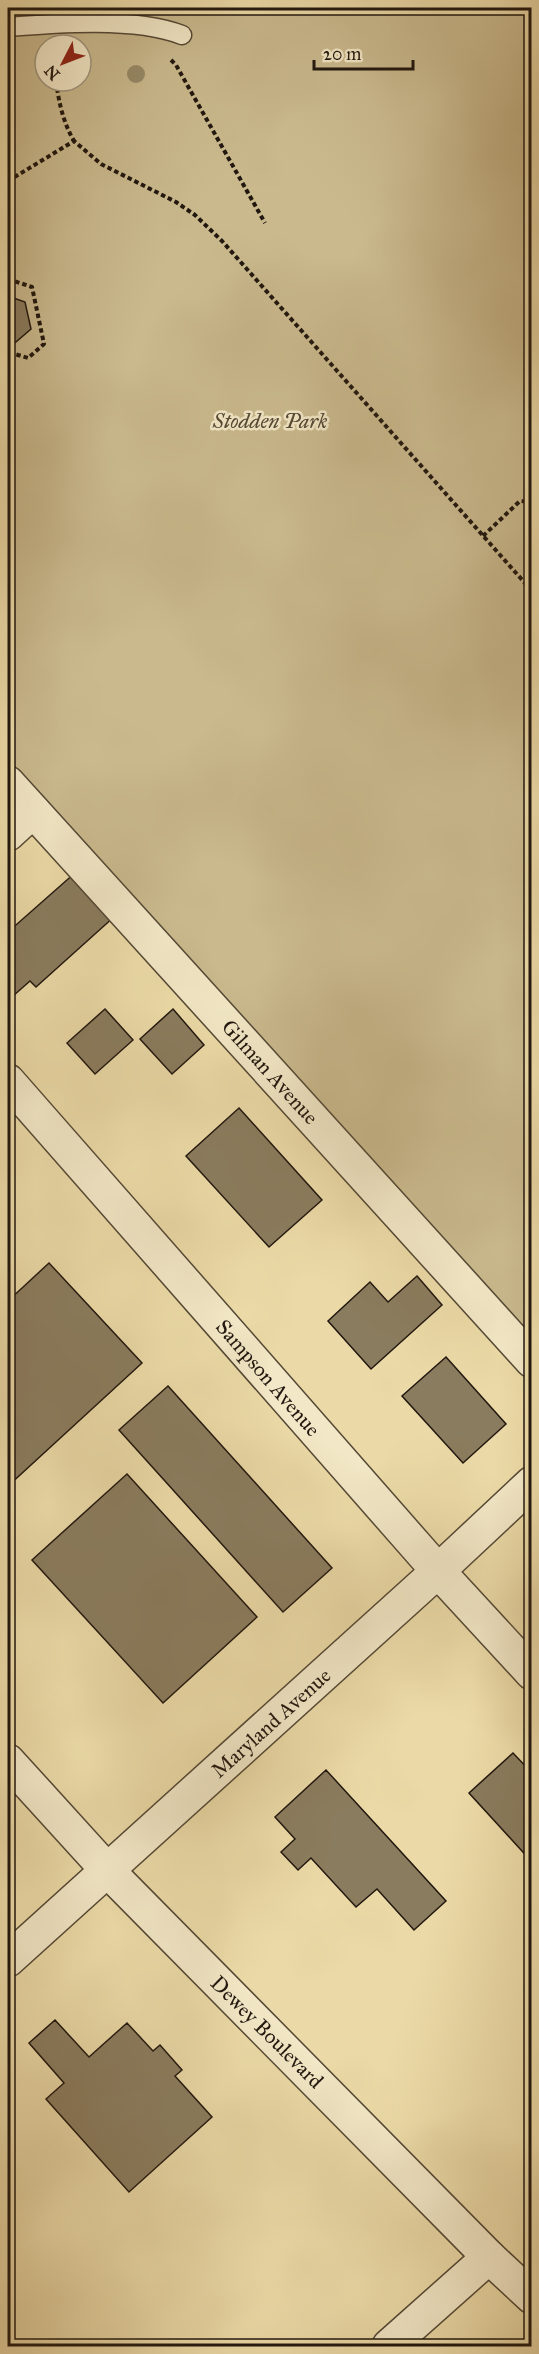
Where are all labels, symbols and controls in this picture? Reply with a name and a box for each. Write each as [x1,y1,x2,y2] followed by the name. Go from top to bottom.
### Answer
[33,33,93,93] north arrow
[314,33,413,71] scale bar
[323,43,361,65] text: 20 m
[40,61,64,84] text: N
[212,408,328,434] park label: Stodden Park
[216,1014,324,1130] street label: Gilman Avenue
[210,1314,326,1442] street label: Sampson Avenue
[206,1662,336,1784] street label: Maryland Avenue
[205,1970,329,2094] street label: Dewey Boulevard

